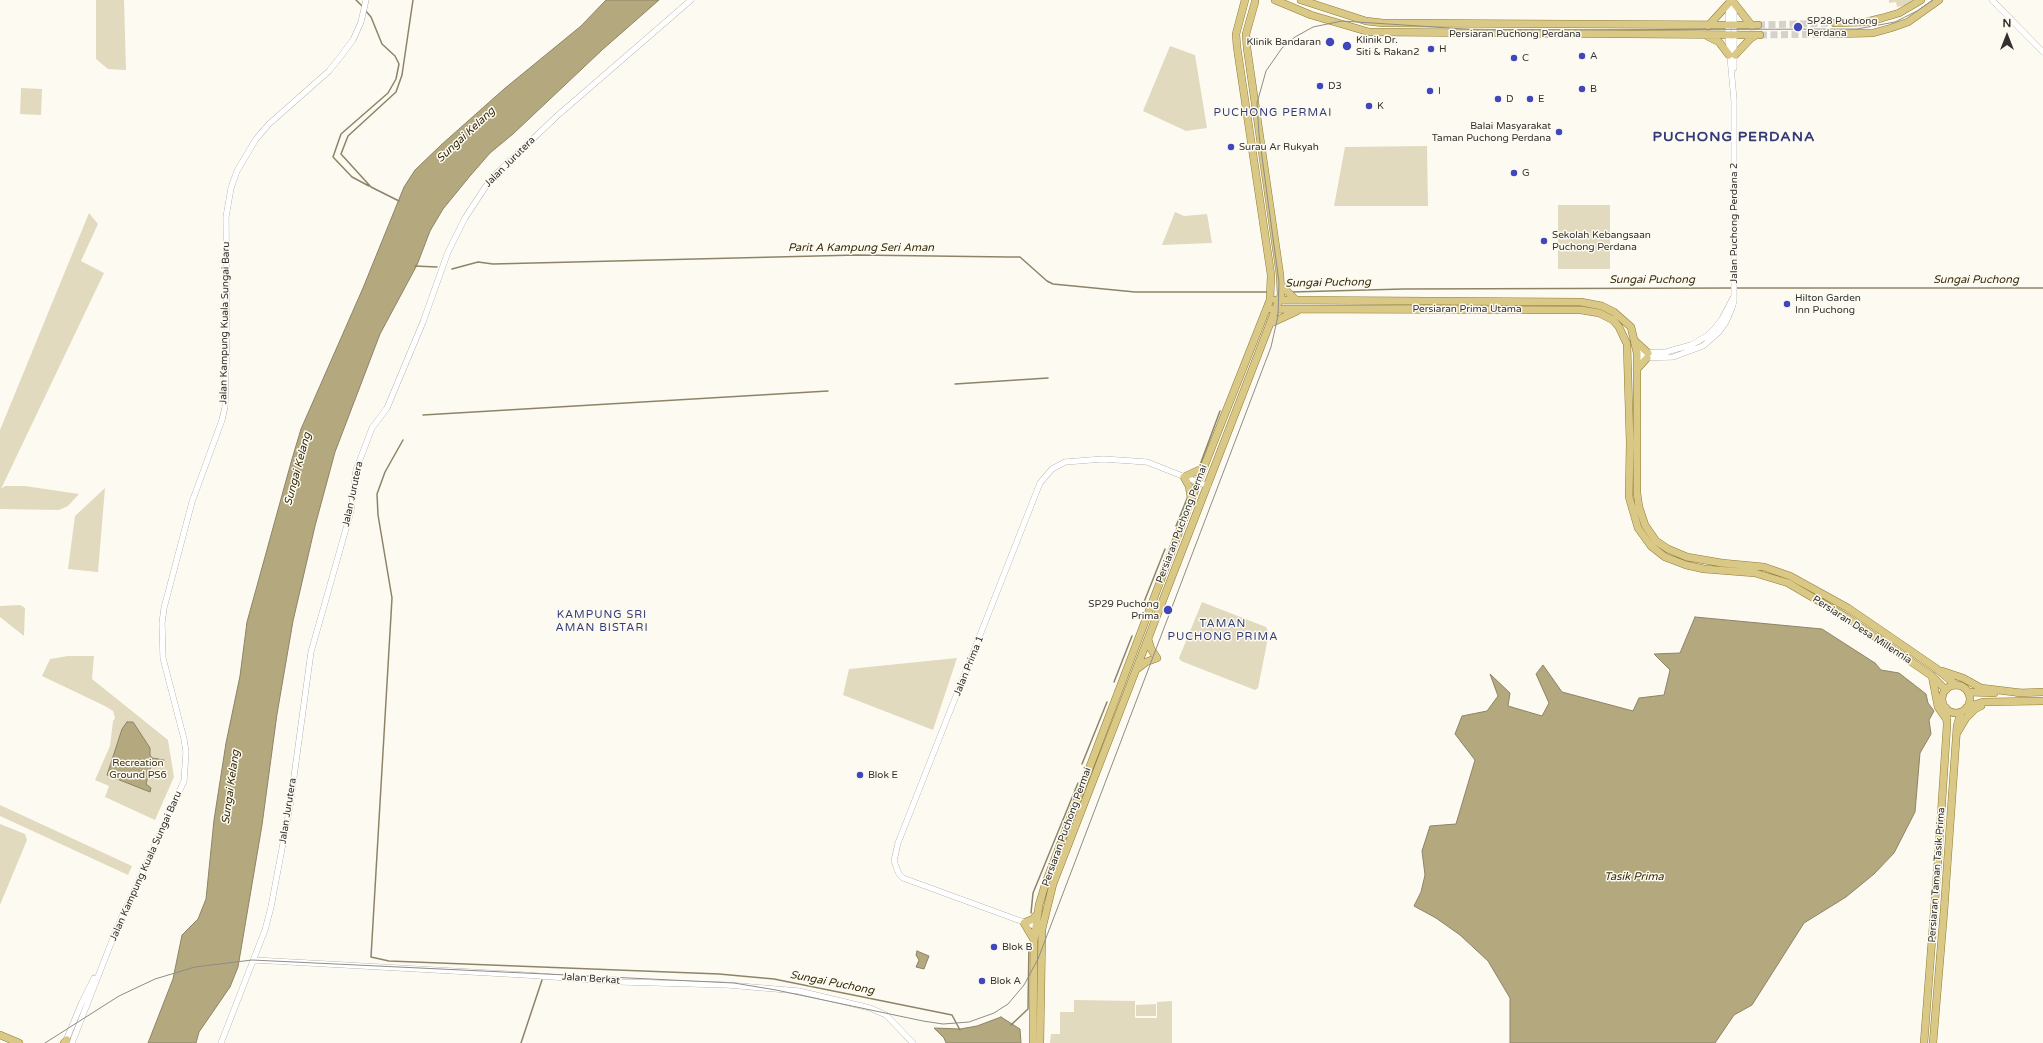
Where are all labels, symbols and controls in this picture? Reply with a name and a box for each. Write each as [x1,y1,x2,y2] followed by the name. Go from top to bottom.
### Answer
[1807,15,1878,38] place label: SP28 Puchong Perdana
[1987,16,2027,56] north arrow
[2003,17,2011,30] text: N
[1792,21,1804,33] marker: SP28 Puchong Perdana
[1449,28,1581,40] street label: Persiaran Puchong Perdana
[1356,34,1419,58] place label: Klinik Dr. Siti & Rakan2
[1247,36,1321,48] place label: Klinik Bandaran
[1324,36,1336,48] marker: Klinik Bandaran
[1341,40,1353,52] marker: Klinik Dr. Siti & Rakan2
[1439,43,1447,55] place label: H
[1426,44,1436,54] marker: H
[1590,50,1597,62] place label: A
[1577,51,1587,61] marker: A
[1522,52,1529,64] place label: C
[1509,53,1519,63] marker: C
[1328,80,1342,92] place label: D3
[1315,81,1325,91] marker: D3
[1590,83,1597,95] place label: B
[1577,84,1587,94] marker: B
[1438,85,1441,97] place label: I
[1425,86,1435,96] marker: I
[1506,93,1514,105] place label: D
[1538,93,1544,105] place label: E
[1493,94,1503,104] marker: D
[1525,94,1535,104] marker: E
[1377,100,1384,112] place label: K
[1364,101,1374,111] marker: K
[434,105,498,165] water label: Sungai Kelang
[1214,106,1332,120] district label: PUCHONG PERMAI
[1432,120,1551,144] place label: Balai Masyarakat Taman Puchong Perdana
[1554,127,1564,137] marker: Balai Masyarakat Taman Puchong Perdana
[1653,129,1815,145] district label: PUCHONG PERDANA
[482,134,538,190] street label: Jalan Jurutera
[1239,141,1319,153] place label: Surau Ar Rukyah
[1226,142,1236,152] marker: Surau Ar Rukyah
[1728,163,1740,283] street label: Jalan Puchong Perdana 2
[1522,167,1530,179] place label: G
[1509,168,1519,178] marker: G
[1552,229,1651,252] place label: Sekolah Kebangsaan Puchong Perdana
[1539,236,1549,246] marker: Sekolah Kebangsaan Puchong Perdana
[218,241,232,405] street label: Jalan Kampung Kuala Sungai Baru
[788,241,934,255] water label: Parit A Kampung Seri Aman
[1609,273,1695,287] water label: Sungai Puchong
[1933,273,2019,287] water label: Sungai Puchong
[1285,276,1371,290] water label: Sungai Puchong
[1795,292,1861,316] place label: Hilton Garden Inn Puchong
[1782,299,1792,309] marker: Hilton Garden Inn Puchong
[1412,303,1522,315] street label: Persiaran Prima Utama
[282,431,314,507] water label: Sungai Kelang
[340,460,366,528] street label: Jalan Jurutera
[1154,463,1210,585] street label: Persiaran Puchong Permai
[1810,593,1914,667] street label: Persiaran Desa Millennia
[1088,598,1159,622] place label: SP29 Puchong Prima
[1162,604,1174,616] marker: SP29 Puchong Prima
[555,608,649,634] district label: KAMPUNG SRI AMAN BISTARI
[1168,617,1278,643] district label: TAMAN PUCHONG PRIMA
[952,634,986,698] street label: Jalan Prima 1
[219,749,243,825] water label: Sungai Kelang
[109,757,167,780] park label: Recreation Ground PS6
[1040,766,1094,888] street label: Persiaran Puchong Permai
[868,769,898,781] place label: Blok E
[855,770,865,780] marker: Blok E
[277,777,299,845] street label: Jalan Jurutera
[107,789,185,943] street label: Jalan Kampung Kuala Sungai Baru
[1926,807,1948,943] street label: Persiaran Taman Tasik Prima
[1604,870,1664,884] water label: Tasik Prima
[1002,941,1032,953] place label: Blok B
[989,942,999,952] marker: Blok B
[789,968,875,998] water label: Sungai Puchong
[562,971,620,987] street label: Jalan Berkat
[990,975,1021,987] place label: Blok A
[977,976,987,986] marker: Blok A

